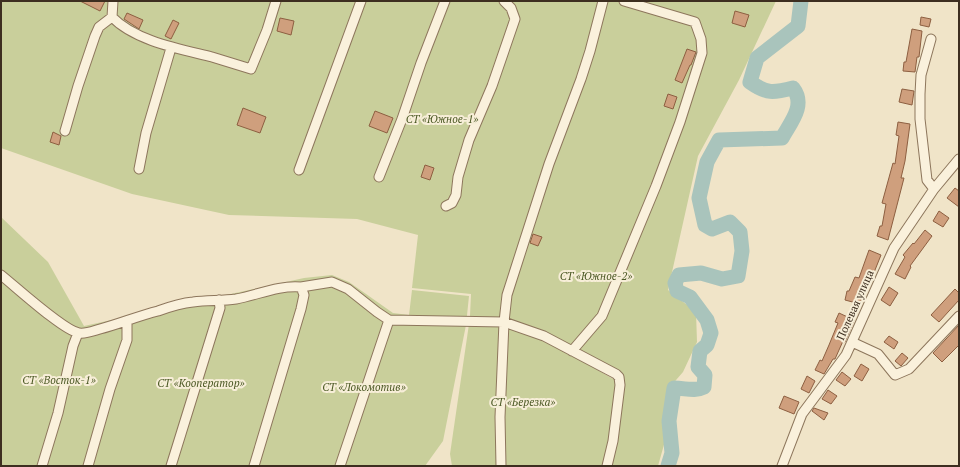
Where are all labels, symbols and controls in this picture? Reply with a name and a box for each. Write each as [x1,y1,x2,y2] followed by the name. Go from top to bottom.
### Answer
[406,112,478,126] park label: СТ «Южное-1»
[833,267,877,342] street label: Полевая улица
[560,269,632,283] park label: СТ «Южное-2»
[22,373,96,387] park label: СТ «Восток-1»
[157,376,245,390] park label: СТ «Кооператор»
[322,380,406,394] park label: СТ «Локомотив»
[491,395,555,409] park label: СТ «Березка»

